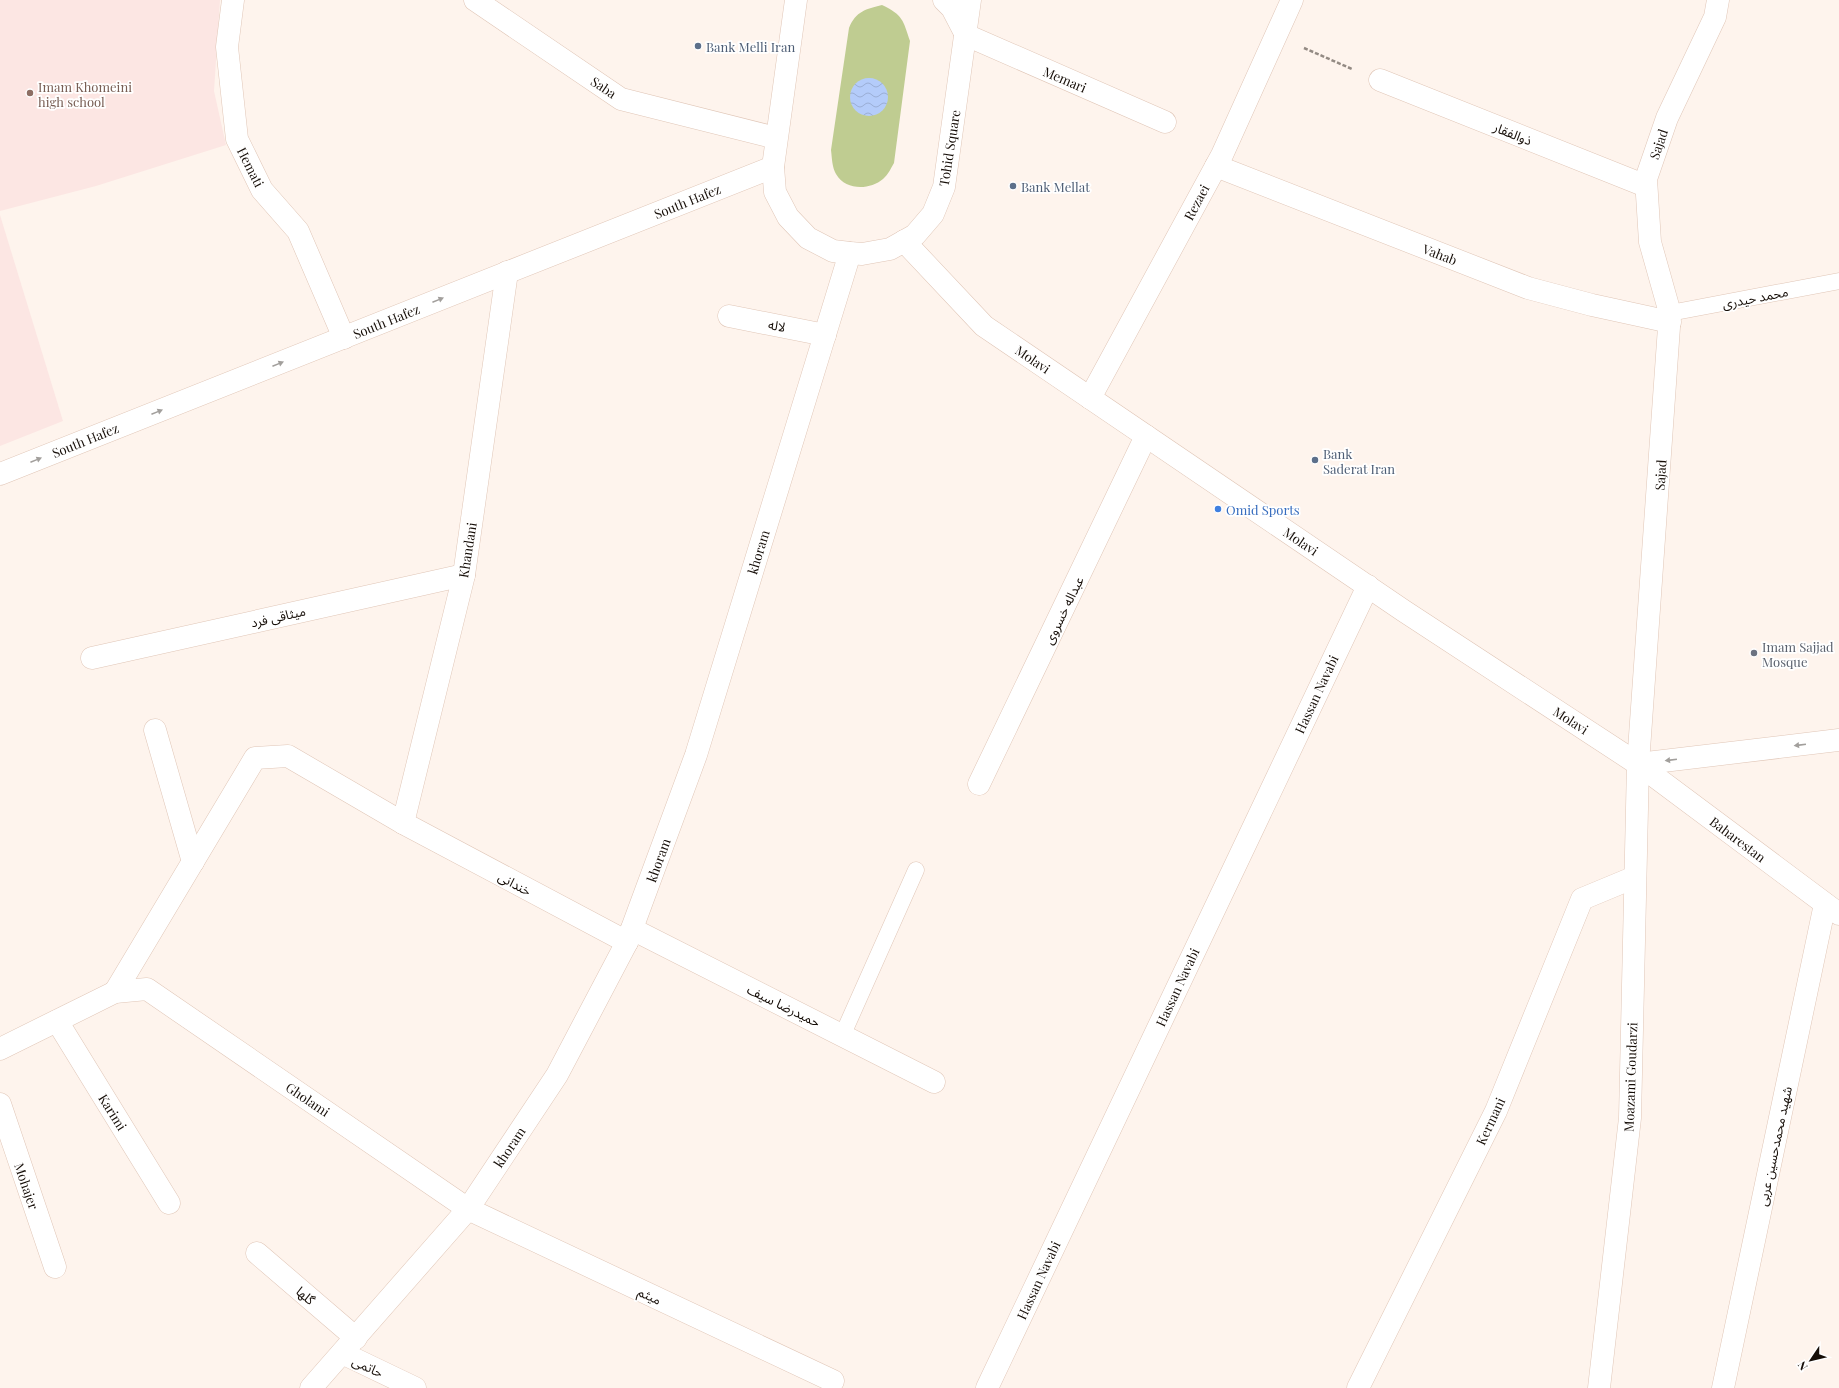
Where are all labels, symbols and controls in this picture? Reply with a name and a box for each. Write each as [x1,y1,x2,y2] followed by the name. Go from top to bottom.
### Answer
[706,38,795,55] place label: Bank Melli Iran
[693,41,703,51] marker: Bank Melli Iran
[1041,62,1089,96] street label: Memari
[588,72,620,102] street label: Saba
[38,78,132,110] place label: Imam Khomeini high school
[25,88,35,98] marker: Imam Khomeini high school
[935,108,964,187] street label: Tohid Square
[1490,117,1535,148] street label: ذوالفقار
[1645,126,1671,161] street label: Sajad
[234,144,268,190] street label: Hemati
[1021,178,1090,195] place label: Bank Mellat
[651,180,723,222] street label: South Hafez
[1008,181,1018,191] marker: Bank Mellat
[1180,181,1213,223] street label: Rezaei
[1420,239,1460,268] street label: Vahab
[1721,282,1790,313] street label: محمد حیدری
[432,297,443,303] one-way arrow
[350,300,422,342] street label: South Hafez
[767,315,787,335] street label: لاله
[1012,341,1054,377] street label: Molavi
[272,360,284,366] one-way arrow
[152,409,163,415] one-way arrow
[49,419,121,461] street label: South Hafez
[1323,445,1395,477] place label: Bank Saderat Iran
[1310,455,1320,465] marker: Bank Saderat Iran
[31,457,42,463] one-way arrow
[1650,459,1670,491] street label: Sajad
[1226,501,1300,518] place label: Omid Sports
[1213,504,1223,514] marker: Omid Sports
[454,521,480,579] street label: Khandani
[1280,523,1322,559] street label: Molavi
[743,527,773,576] street label: khoram
[1039,573,1088,647] street label: عبداله خسروی
[249,601,307,632] street label: میثاقی فرد
[1762,638,1834,670] place label: Imam Sajjad Mosque
[1749,648,1759,658] marker: Imam Sajjad Mosque
[1290,652,1342,736] street label: Hassan Navabi
[1550,702,1592,738] street label: Molavi
[1794,742,1806,748] one-way arrow
[1665,757,1677,763] one-way arrow
[1707,813,1769,866] street label: Baharestan
[642,835,674,884] street label: khoram
[495,867,535,900] street label: خندانی
[1151,945,1203,1029] street label: Hassan Navabi
[745,980,824,1030] street label: حمیدرضا سیف
[1620,1022,1640,1132] street label: Moazami Goudarzi
[283,1078,333,1120] street label: Gholami
[1753,1085,1796,1208] street label: شهید محمدحسین عربی
[95,1091,131,1134] street label: Karimi
[1472,1094,1508,1147] street label: Kermani
[489,1123,529,1171] street label: khoram
[11,1161,43,1212] street label: Mohajer
[1012,1238,1064,1322] street label: Hassan Navabi
[292,1282,319,1309] street label: گلها
[634,1282,665,1311] street label: میثم
[1791,1340,1831,1380] north arrow
[349,1351,387,1382] street label: حاتمی
[1794,1358,1811,1374] text: N

